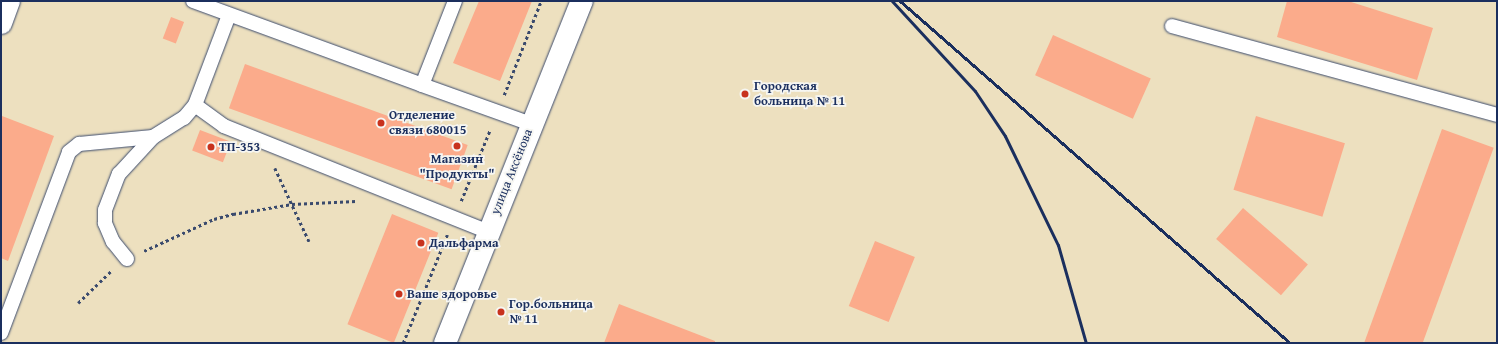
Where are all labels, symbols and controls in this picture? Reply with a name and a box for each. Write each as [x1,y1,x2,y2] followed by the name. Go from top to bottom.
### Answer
[754,79,845,110] place label: Городская больница № 11
[739,88,751,100] marker: Городская больница № 11
[389,108,466,139] place label: Отделение связи 680015
[376,118,386,128] marker: Отделение связи 680015
[488,127,536,217] street label: улица Аксёнова
[219,139,260,155] place label: ТП-353
[452,141,462,151] marker: Магазин "Продукты"
[206,142,216,152] marker: ТП-353
[420,152,494,183] place label: Магазин "Продукты"
[429,235,499,251] place label: Дальфарма
[416,238,426,248] marker: Дальфарма
[407,286,497,302] place label: Ваше здоровье
[394,289,404,299] marker: Ваше здоровье
[509,297,593,328] place label: Гор.больница № 11
[496,307,506,317] marker: Гор.больница № 11

